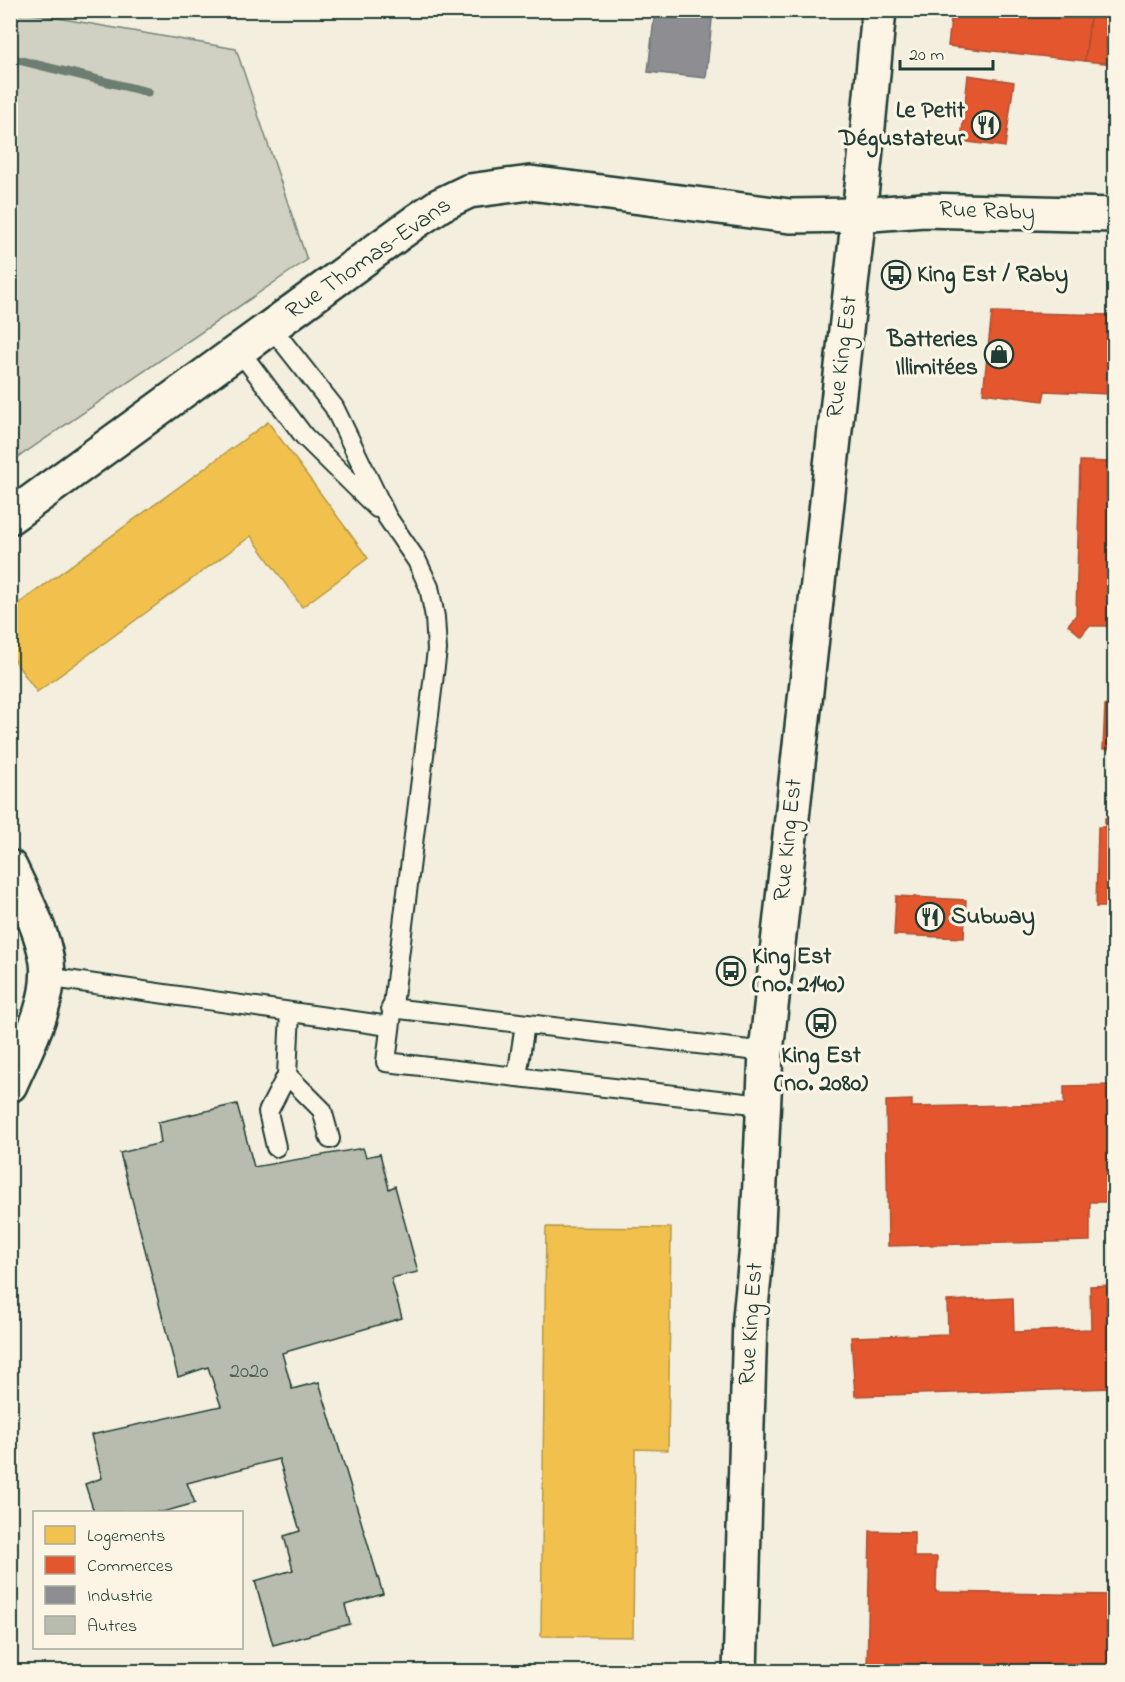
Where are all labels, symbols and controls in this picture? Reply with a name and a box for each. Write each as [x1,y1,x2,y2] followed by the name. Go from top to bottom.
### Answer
[900,33,993,71] scale bar
[909,43,944,69] text: 20 m
[838,94,966,158] place label: Le Petit Dégustateur
[970,109,1002,141] restaurant icon: Le Petit Dégustateur
[279,189,459,329] street label: Rue Thomas-Evans
[938,193,1036,232] street label: Rue Raby
[917,258,1068,294] place label: King Est / Raby
[880,259,912,291] bus stop icon: King Est / Raby
[818,294,868,420] street label: Rue King Est
[886,323,978,386] place label: Batteries Illimitées
[983,338,1015,370] shop icon: Batteries Illimitées
[765,777,813,903] street label: Rue King Est
[951,900,1035,936] place label: Subway
[914,901,946,933] restaurant icon: Subway
[752,940,844,1003] place label: King Est (no. 2140)
[715,955,747,987] bus stop icon: King Est (no. 2140)
[805,1007,837,1039] bus stop icon: King Est (no. 2080)
[774,1039,868,1102] place label: King Est (no. 2080)
[730,1261,774,1387] street label: Rue King Est
[229,1357,269,1387] house number: 2020
[33,1511,243,1649] legend
[87,1524,165,1551] text: Logements
[87,1554,173,1580] text: Commerces
[87,1584,153,1610] text: Industrie
[87,1614,137,1640] text: Autres

